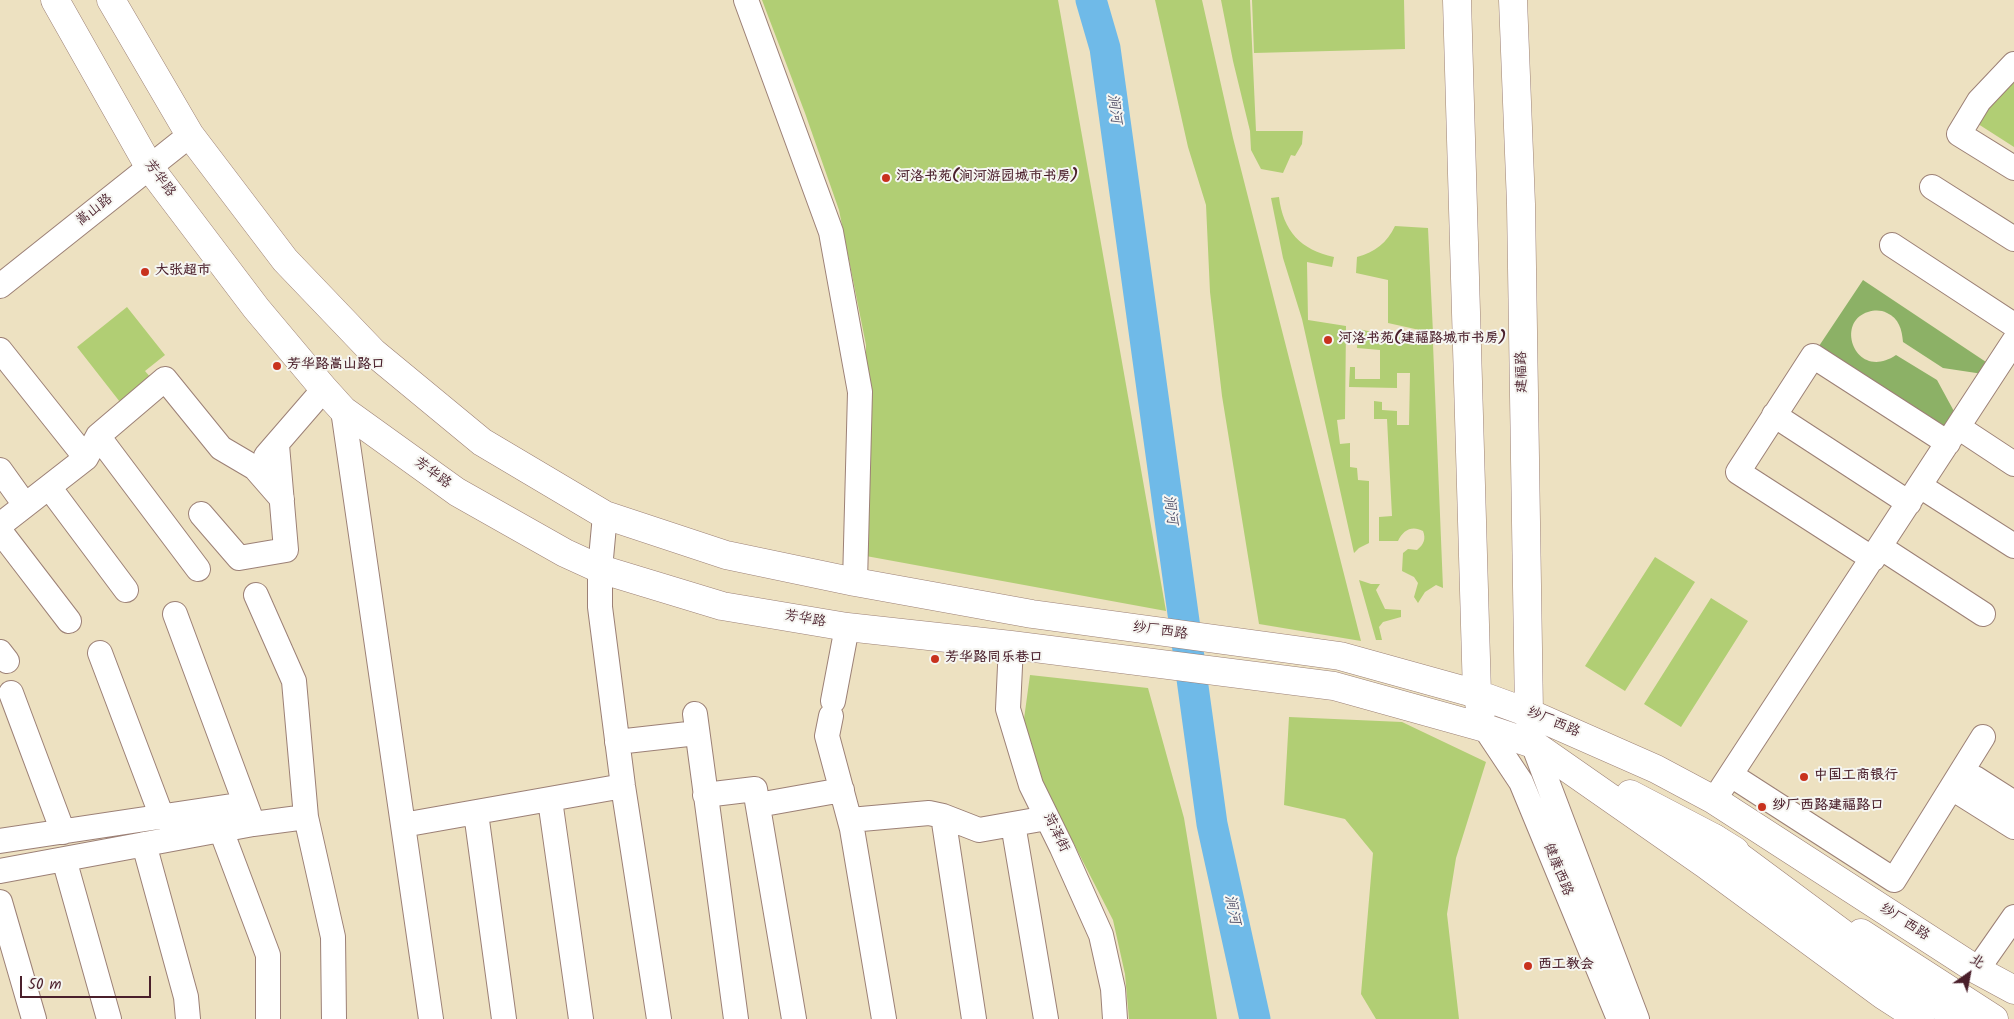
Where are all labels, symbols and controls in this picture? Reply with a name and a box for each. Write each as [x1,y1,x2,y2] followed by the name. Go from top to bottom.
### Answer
[1102,93,1124,125] water label: 涧河
[140,157,178,201] street label: 芳华路
[896,170,1078,186] place label: 河洛书苑(涧河游园城市书房)
[880,172,892,184] marker: 河洛书苑(涧河游园城市书房)
[73,191,117,231] street label: 嵩山路
[155,264,211,280] place label: 大张超市
[139,266,151,278] marker: 大张超市
[1338,332,1506,348] place label: 河洛书苑(建福路城市书房)
[1322,334,1334,346] marker: 河洛书苑(建福路城市书房)
[1514,351,1532,393] street label: 建福路
[287,358,385,374] place label: 芳华路嵩山路口
[271,360,283,372] marker: 芳华路嵩山路口
[410,455,454,493] street label: 芳华路
[1158,494,1180,526] water label: 涧河
[783,608,827,632] street label: 芳华路
[1131,620,1189,644] street label: 纱厂西路
[945,651,1043,667] place label: 芳华路同乐巷口
[929,653,941,665] marker: 芳华路同乐巷口
[1524,704,1582,742] street label: 纱厂西路
[1814,769,1898,785] place label: 中国工商银行
[1798,771,1810,783] marker: 中国工商银行
[1772,799,1884,815] place label: 纱厂西路建福路口
[1756,801,1768,813] marker: 纱厂西路建福路口
[1038,810,1072,856] street label: 菏泽街
[1539,841,1575,899] street label: 健康西路
[1219,893,1243,927] water label: 涧河
[1876,901,1932,945] street label: 纱厂西路
[1965,948,1989,974] text: 北
[1944,949,1994,999] north arrow
[1538,958,1594,974] place label: 西工教会
[1522,960,1534,972] marker: 西工教会
[22,966,154,998] scale bar
[28,973,62,997] text: 50 m

